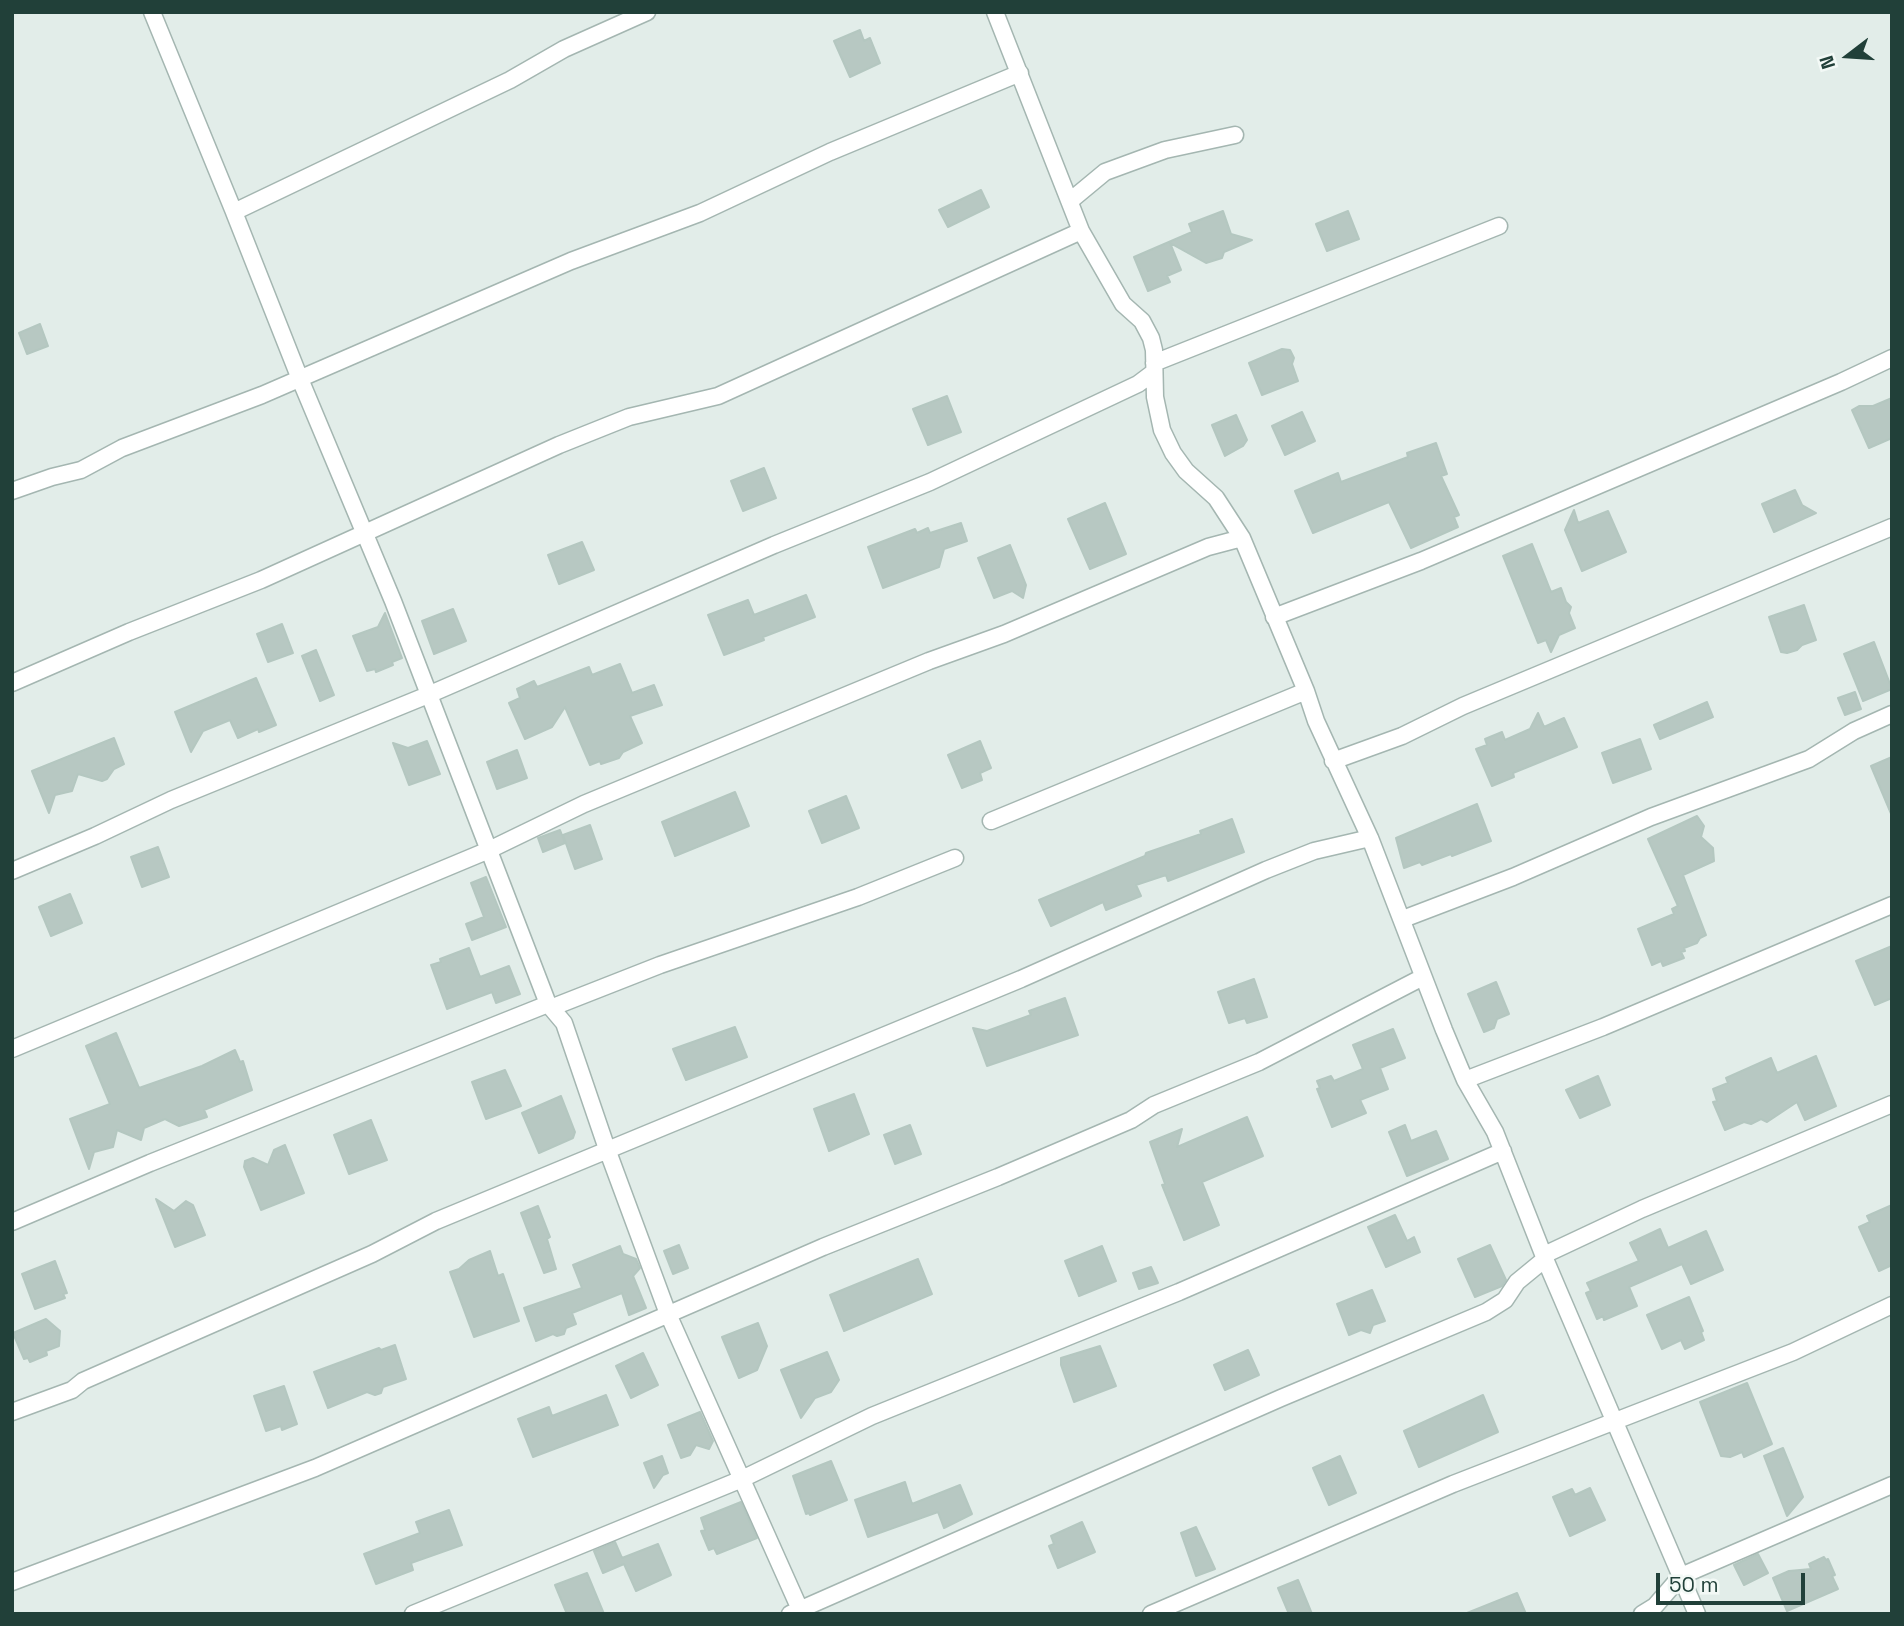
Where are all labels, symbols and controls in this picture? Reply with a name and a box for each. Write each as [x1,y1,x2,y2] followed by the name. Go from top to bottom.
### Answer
[1813,21,1883,91] north arrow
[1814,53,1841,72] text: N
[1659,1560,1808,1604] scale bar
[1669,1571,1719,1598] text: 50 m

